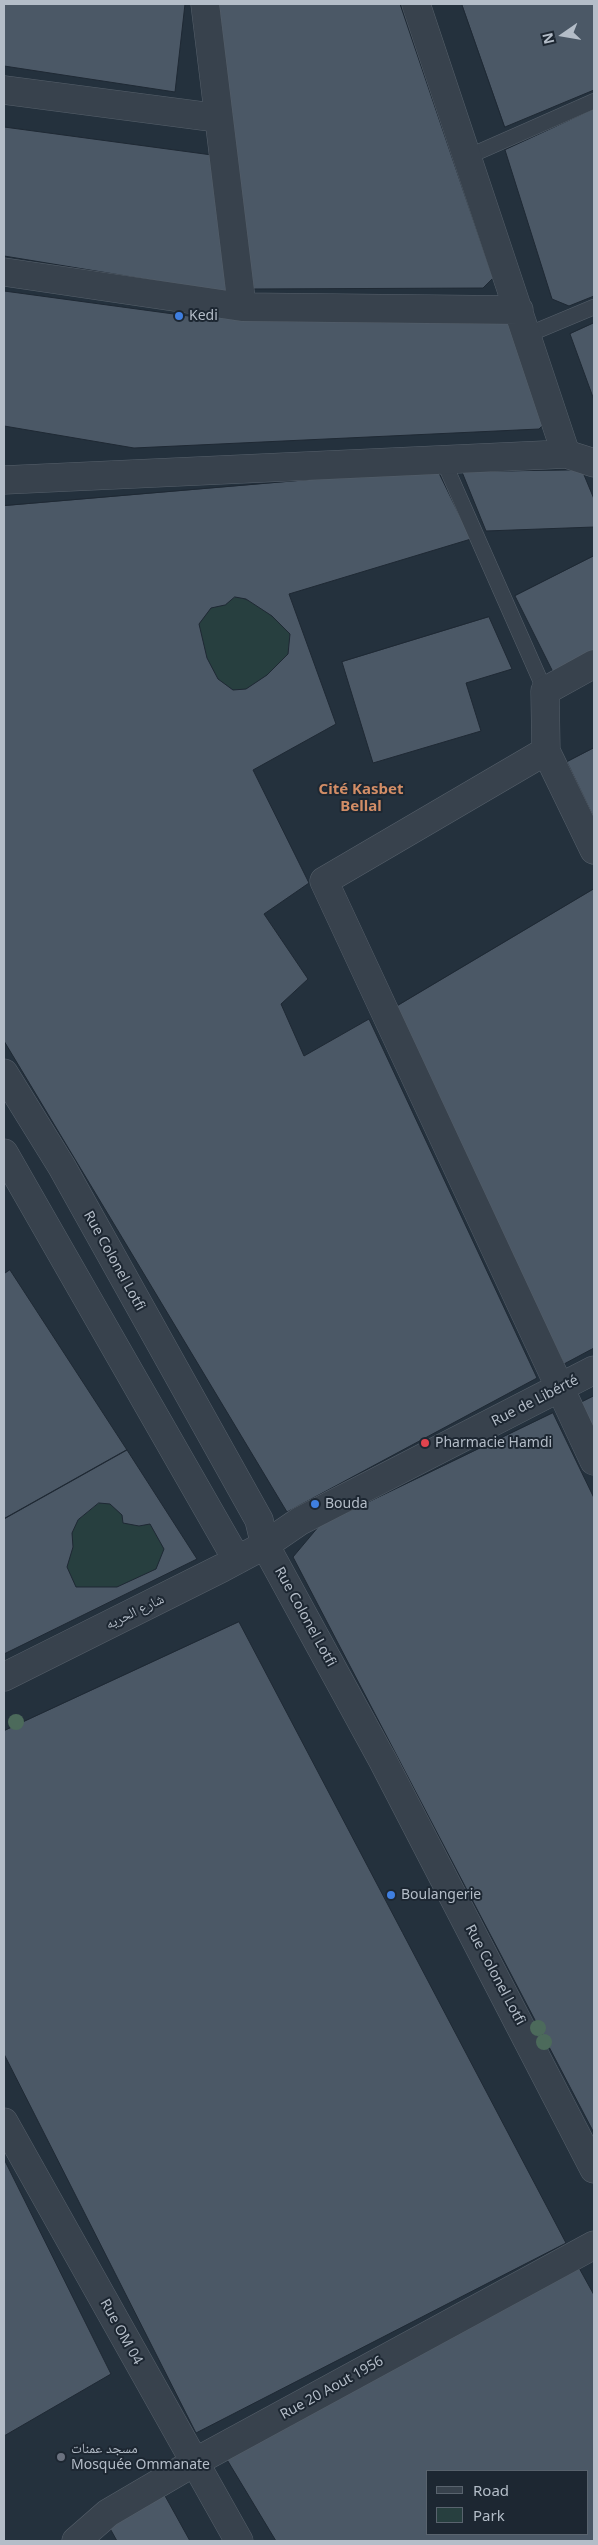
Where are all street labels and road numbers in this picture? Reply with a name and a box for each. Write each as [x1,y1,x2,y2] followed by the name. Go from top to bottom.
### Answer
[80,1208,148,1314] street label: Rue Colonel Lotfi
[489,1372,581,1430] street label: Rue de Libérté
[271,1564,339,1670] street label: Rue Colonel Lotfi
[103,1591,167,1633] street label: شارع الحريه
[461,1922,529,2028] street label: Rue Colonel Lotfi
[96,2296,146,2368] street label: Rue OM 04
[277,2353,387,2423] street label: Rue 20 Aout 1956

